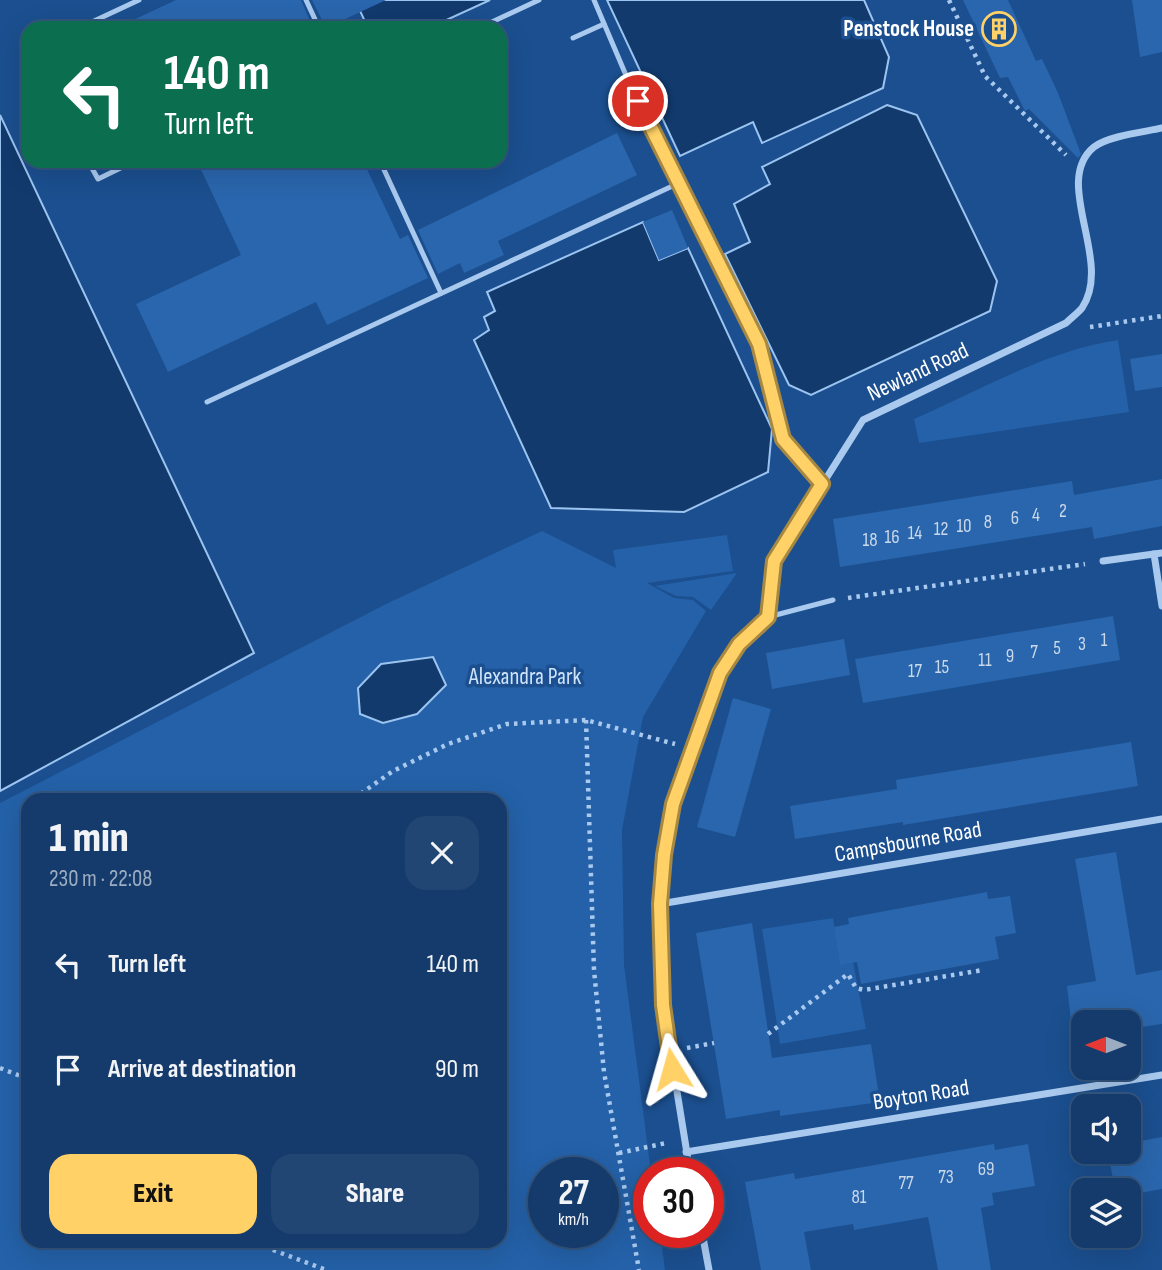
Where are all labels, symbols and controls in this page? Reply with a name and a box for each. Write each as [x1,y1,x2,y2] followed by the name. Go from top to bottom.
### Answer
[980,10,1018,48] building icon: Penstock House
[843,15,974,43] place label: Penstock House
[164,45,270,104] text: 140 m
[49,49,140,140] icon: left
[608,71,668,131] pin
[619,82,657,120] icon: arrive
[164,105,254,144] text: Turn left
[863,336,973,408] street label: Newland Road
[1059,500,1067,523] house number: 2
[1032,504,1040,527] house number: 4
[1011,507,1019,530] house number: 6
[984,511,992,534] house number: 8
[956,515,972,538] house number: 10
[934,518,948,541] house number: 12
[908,522,922,545] house number: 14
[885,526,899,549] house number: 16
[863,529,877,552] house number: 18
[1101,629,1108,652] house number: 1
[1078,633,1086,656] house number: 3
[1053,637,1061,660] house number: 5
[1030,641,1038,664] house number: 7
[1006,645,1014,668] house number: 9
[978,649,992,672] house number: 11
[935,656,949,679] house number: 15
[908,660,923,683] house number: 17
[468,663,581,691] park label: Alexandra Park
[49,813,129,864] text: 1 min
[832,815,984,869] street label: Campsbourne Road
[405,816,479,890] button: close
[49,865,152,893] text: 230 m · 22:08
[49,946,87,984] icon: left
[108,949,186,980] text: Turn left
[427,949,479,980] text: 140 m
[1071,1010,1141,1080] north arrow
[1071,1010,1141,1248] map controls
[635,1032,709,1106] position arrow
[49,1051,87,1089] icon: arrive
[108,1054,296,1085] text: Arrive at destination
[435,1054,479,1085] text: 90 m
[871,1074,971,1116] street label: Boyton Road
[1071,1094,1141,1164] button: sound
[49,1154,257,1234] button: Exit
[271,1154,479,1234] button: Share
[633,1157,724,1248] speed limit sign: 30
[978,1158,994,1181] house number: 69
[938,1166,954,1189] house number: 73
[558,1172,589,1215] text: 27
[898,1172,914,1195] house number: 77
[1071,1178,1141,1248] button: layers
[852,1186,867,1209] house number: 81
[558,1209,589,1230] text: km/h

